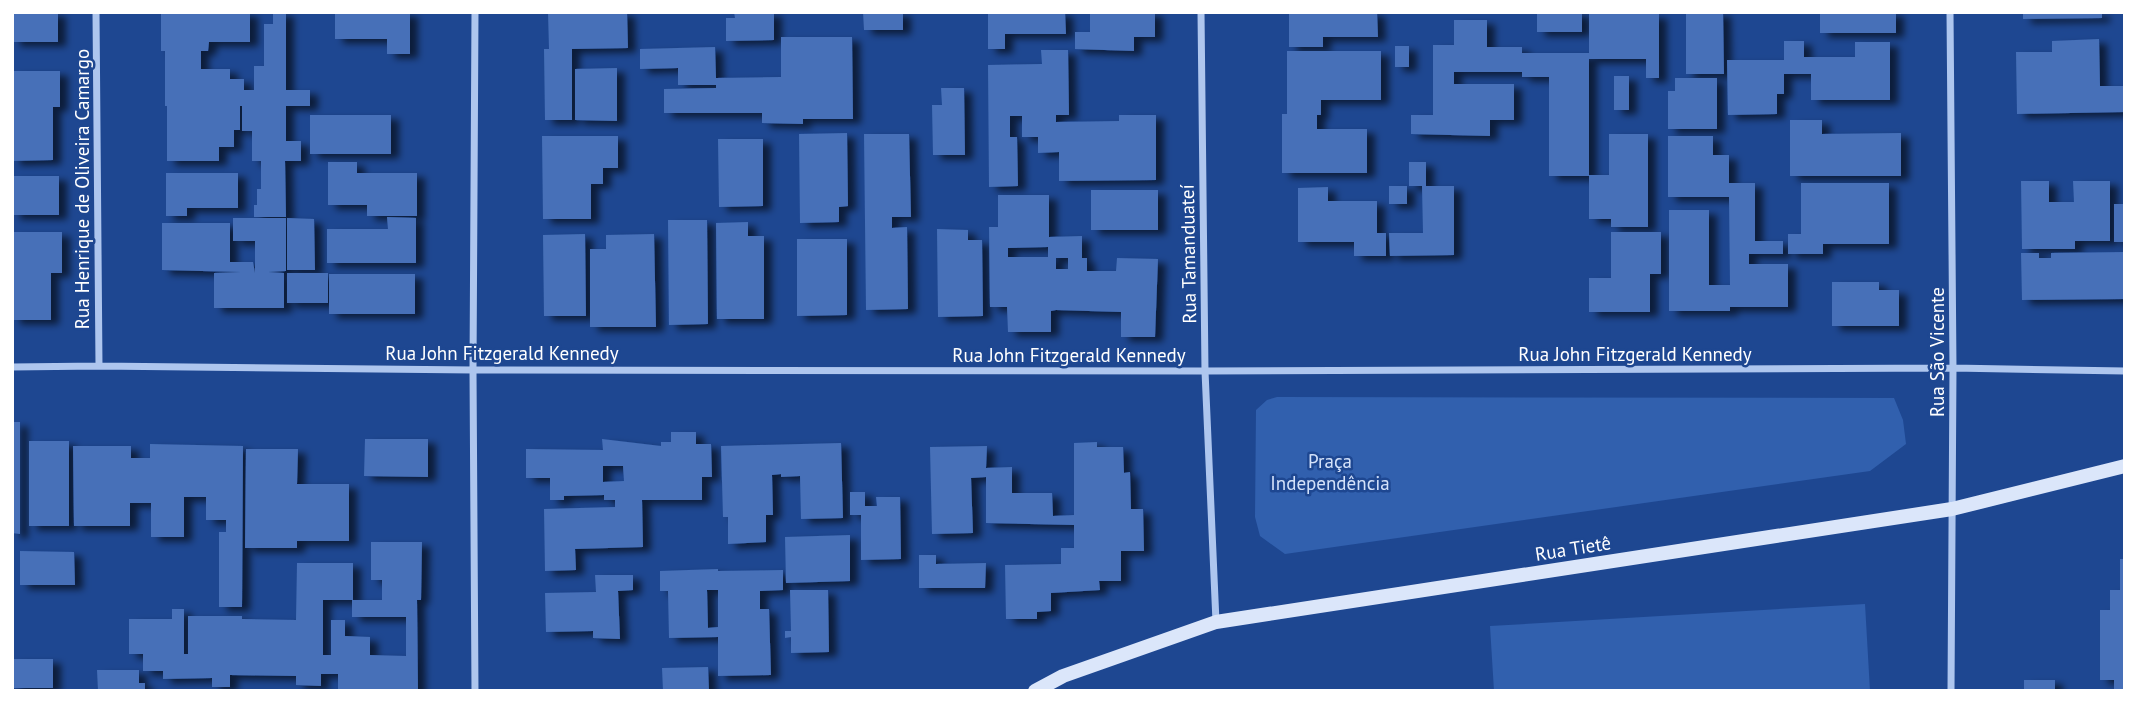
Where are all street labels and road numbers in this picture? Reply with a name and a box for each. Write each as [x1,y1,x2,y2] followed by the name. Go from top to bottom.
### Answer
[70,49,94,329] street label: Rua Henrique de Oliveira Camargo
[1175,184,1201,324] street label: Rua Tamanduateí
[1925,287,1949,417] street label: Rua São Vicente
[385,341,619,365] street label: Rua John Fitzgerald Kennedy
[1518,342,1752,366] street label: Rua John Fitzgerald Kennedy
[952,343,1186,367] street label: Rua John Fitzgerald Kennedy
[1533,530,1613,566] street label: Rua Tietê

